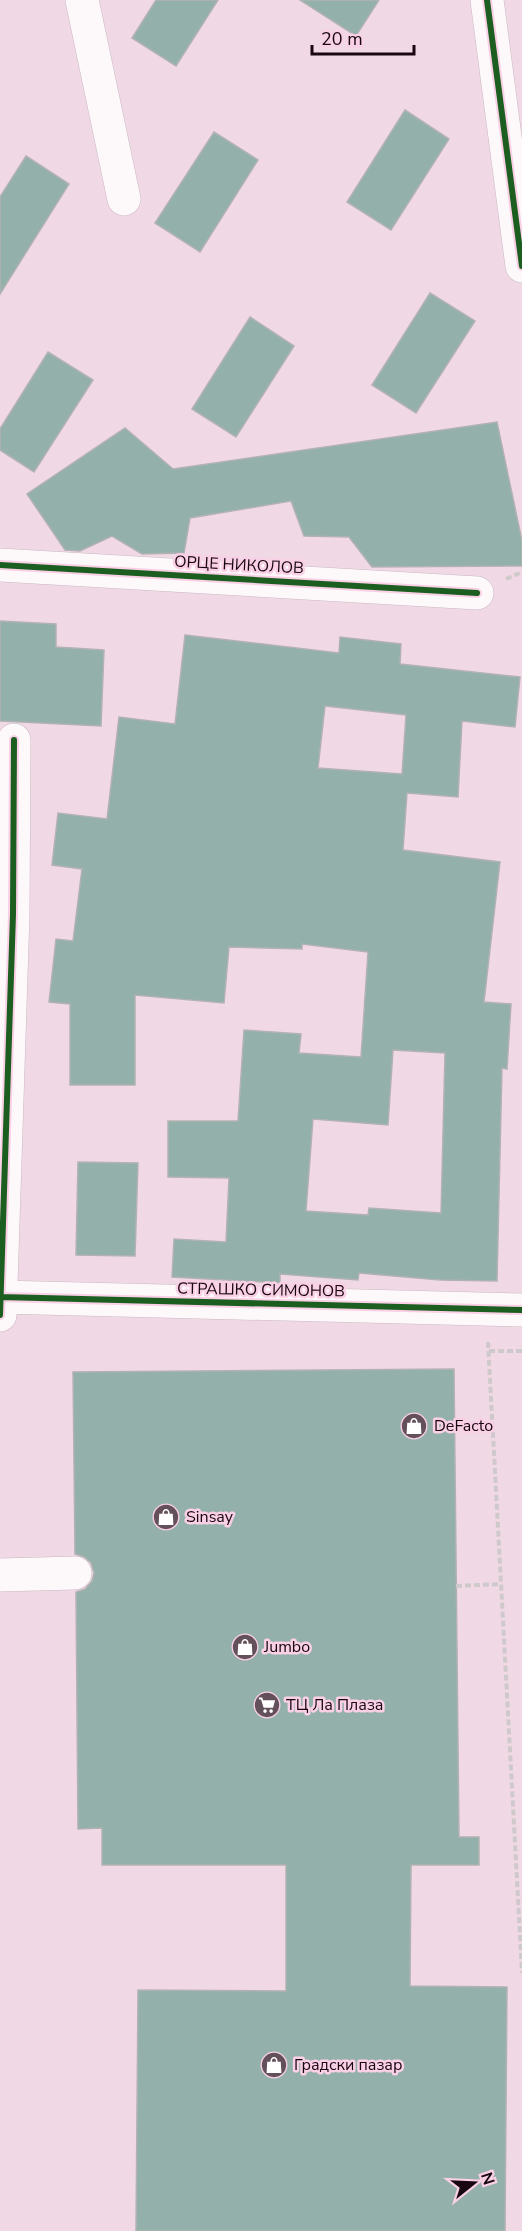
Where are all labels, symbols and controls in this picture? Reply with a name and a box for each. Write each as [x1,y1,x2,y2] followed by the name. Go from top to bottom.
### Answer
[312,18,414,56] scale bar
[321,27,363,51] text: 20 m
[174,551,304,579] street label: ОРЦЕ НИКОЛОВ
[177,1278,345,1302] street label: СТРАШКО СИМОНОВ
[399,1411,429,1441] shop icon: DeFacto
[434,1415,493,1437] place label: DeFacto
[151,1502,181,1532] shop icon: Sinsay
[186,1506,234,1528] place label: Sinsay
[230,1632,260,1662] shop icon: Jumbo
[263,1636,310,1658] place label: Jumbo
[252,1690,282,1720] supermarket icon: ТЦ Ла Плаза
[286,1694,383,1716] place label: ТЦ Ла Плаза
[259,2050,289,2080] shop icon: Градски пазар
[294,2054,402,2076] place label: Градски пазар
[444,2153,504,2213] north arrow
[475,2170,500,2188] text: N

